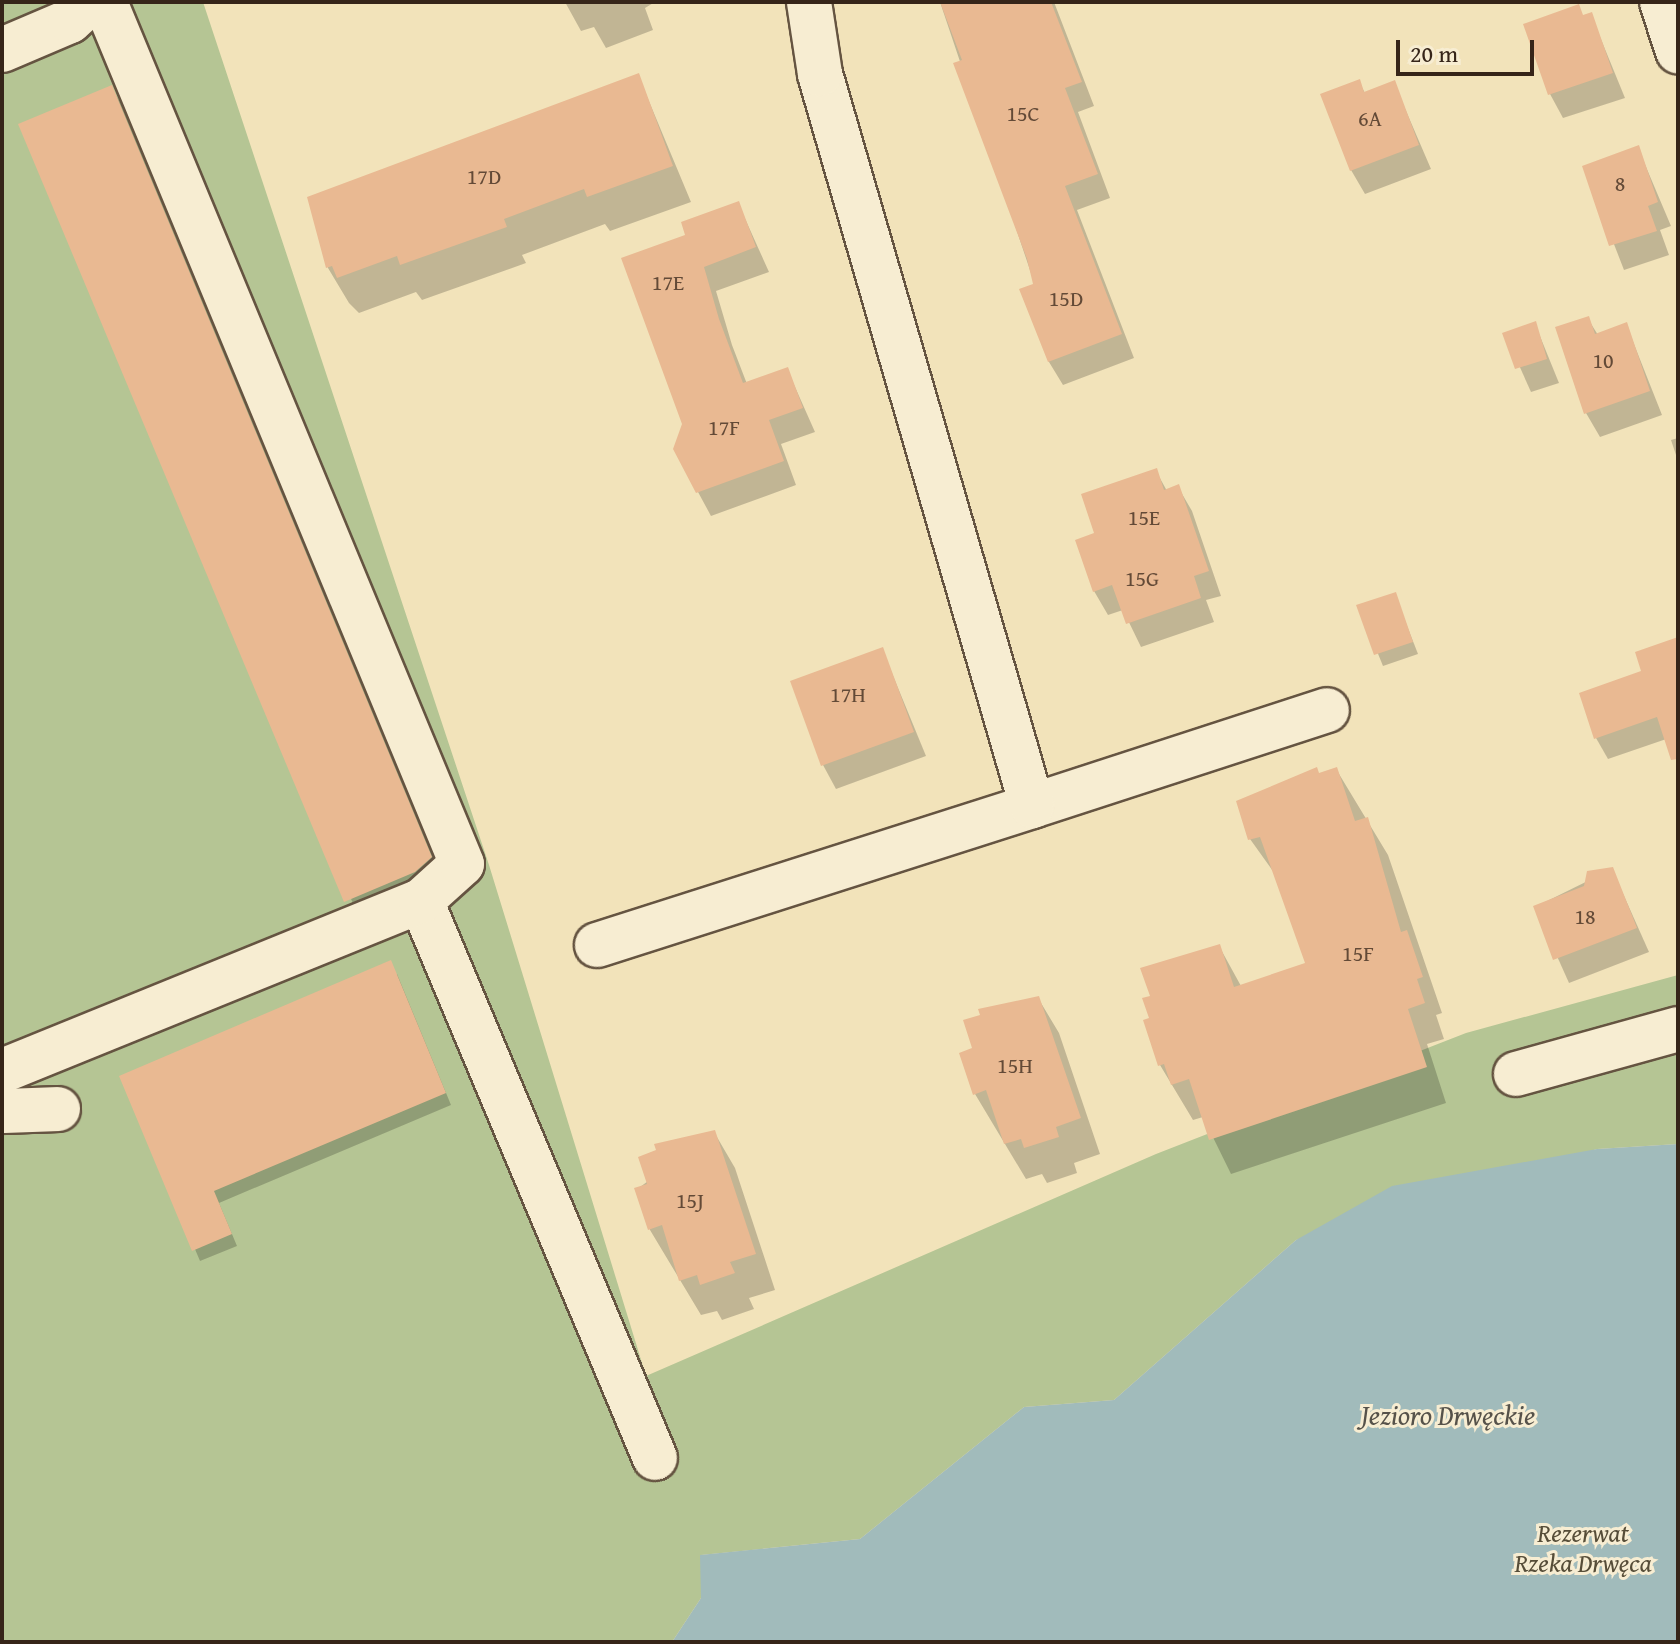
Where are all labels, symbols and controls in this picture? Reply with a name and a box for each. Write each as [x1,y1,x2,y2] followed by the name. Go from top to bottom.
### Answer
[1400,24,1538,74] scale bar
[1410,36,1458,71] text: 20 m
[1006,101,1040,127] house number: 15C
[1358,106,1382,132] house number: 6A
[467,164,501,190] house number: 17D
[1615,171,1625,197] house number: 8
[652,270,684,296] house number: 17E
[1049,286,1083,312] house number: 15D
[1592,348,1614,374] house number: 10
[708,415,740,441] house number: 17F
[1128,505,1160,531] house number: 15E
[1125,566,1159,592] house number: 15G
[830,682,866,708] house number: 17H
[1574,904,1596,930] house number: 18
[1342,941,1374,967] house number: 15F
[997,1053,1033,1079] house number: 15H
[676,1188,704,1214] house number: 15J
[1361,1398,1535,1432] water label: Jezioro Drwęckie
[1514,1517,1652,1578] park label: Rezerwat Rzeka Drwęca

